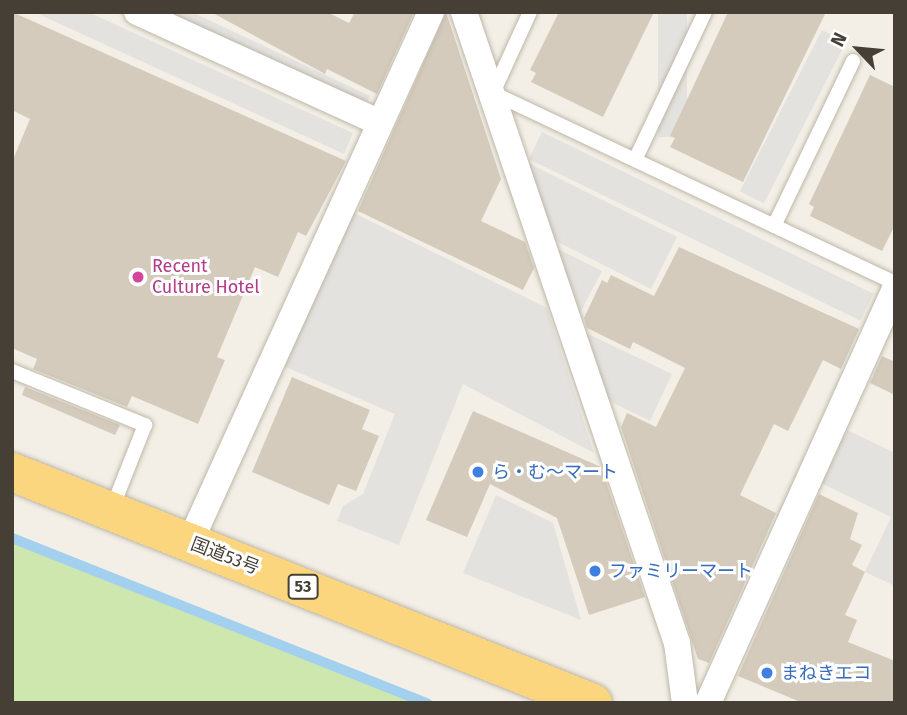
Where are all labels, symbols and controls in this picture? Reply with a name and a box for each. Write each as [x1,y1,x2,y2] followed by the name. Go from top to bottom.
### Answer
[823,14,893,84] north arrow
[826,29,852,50] text: N
[152,256,260,298] place label: Recent Culture Hotel
[130,269,146,285] marker: Recent Culture Hotel
[492,461,618,483] place label: ら・む〜マート
[470,464,486,480] marker: ら・む〜マート
[188,533,262,579] street label: 国道53号
[609,560,753,582] place label: ファミリーマート
[587,563,603,579] marker: ファミリーマート
[287,574,319,600] road number: 53
[781,662,871,684] place label: まねきエコ
[759,665,775,681] marker: まねきエコ

